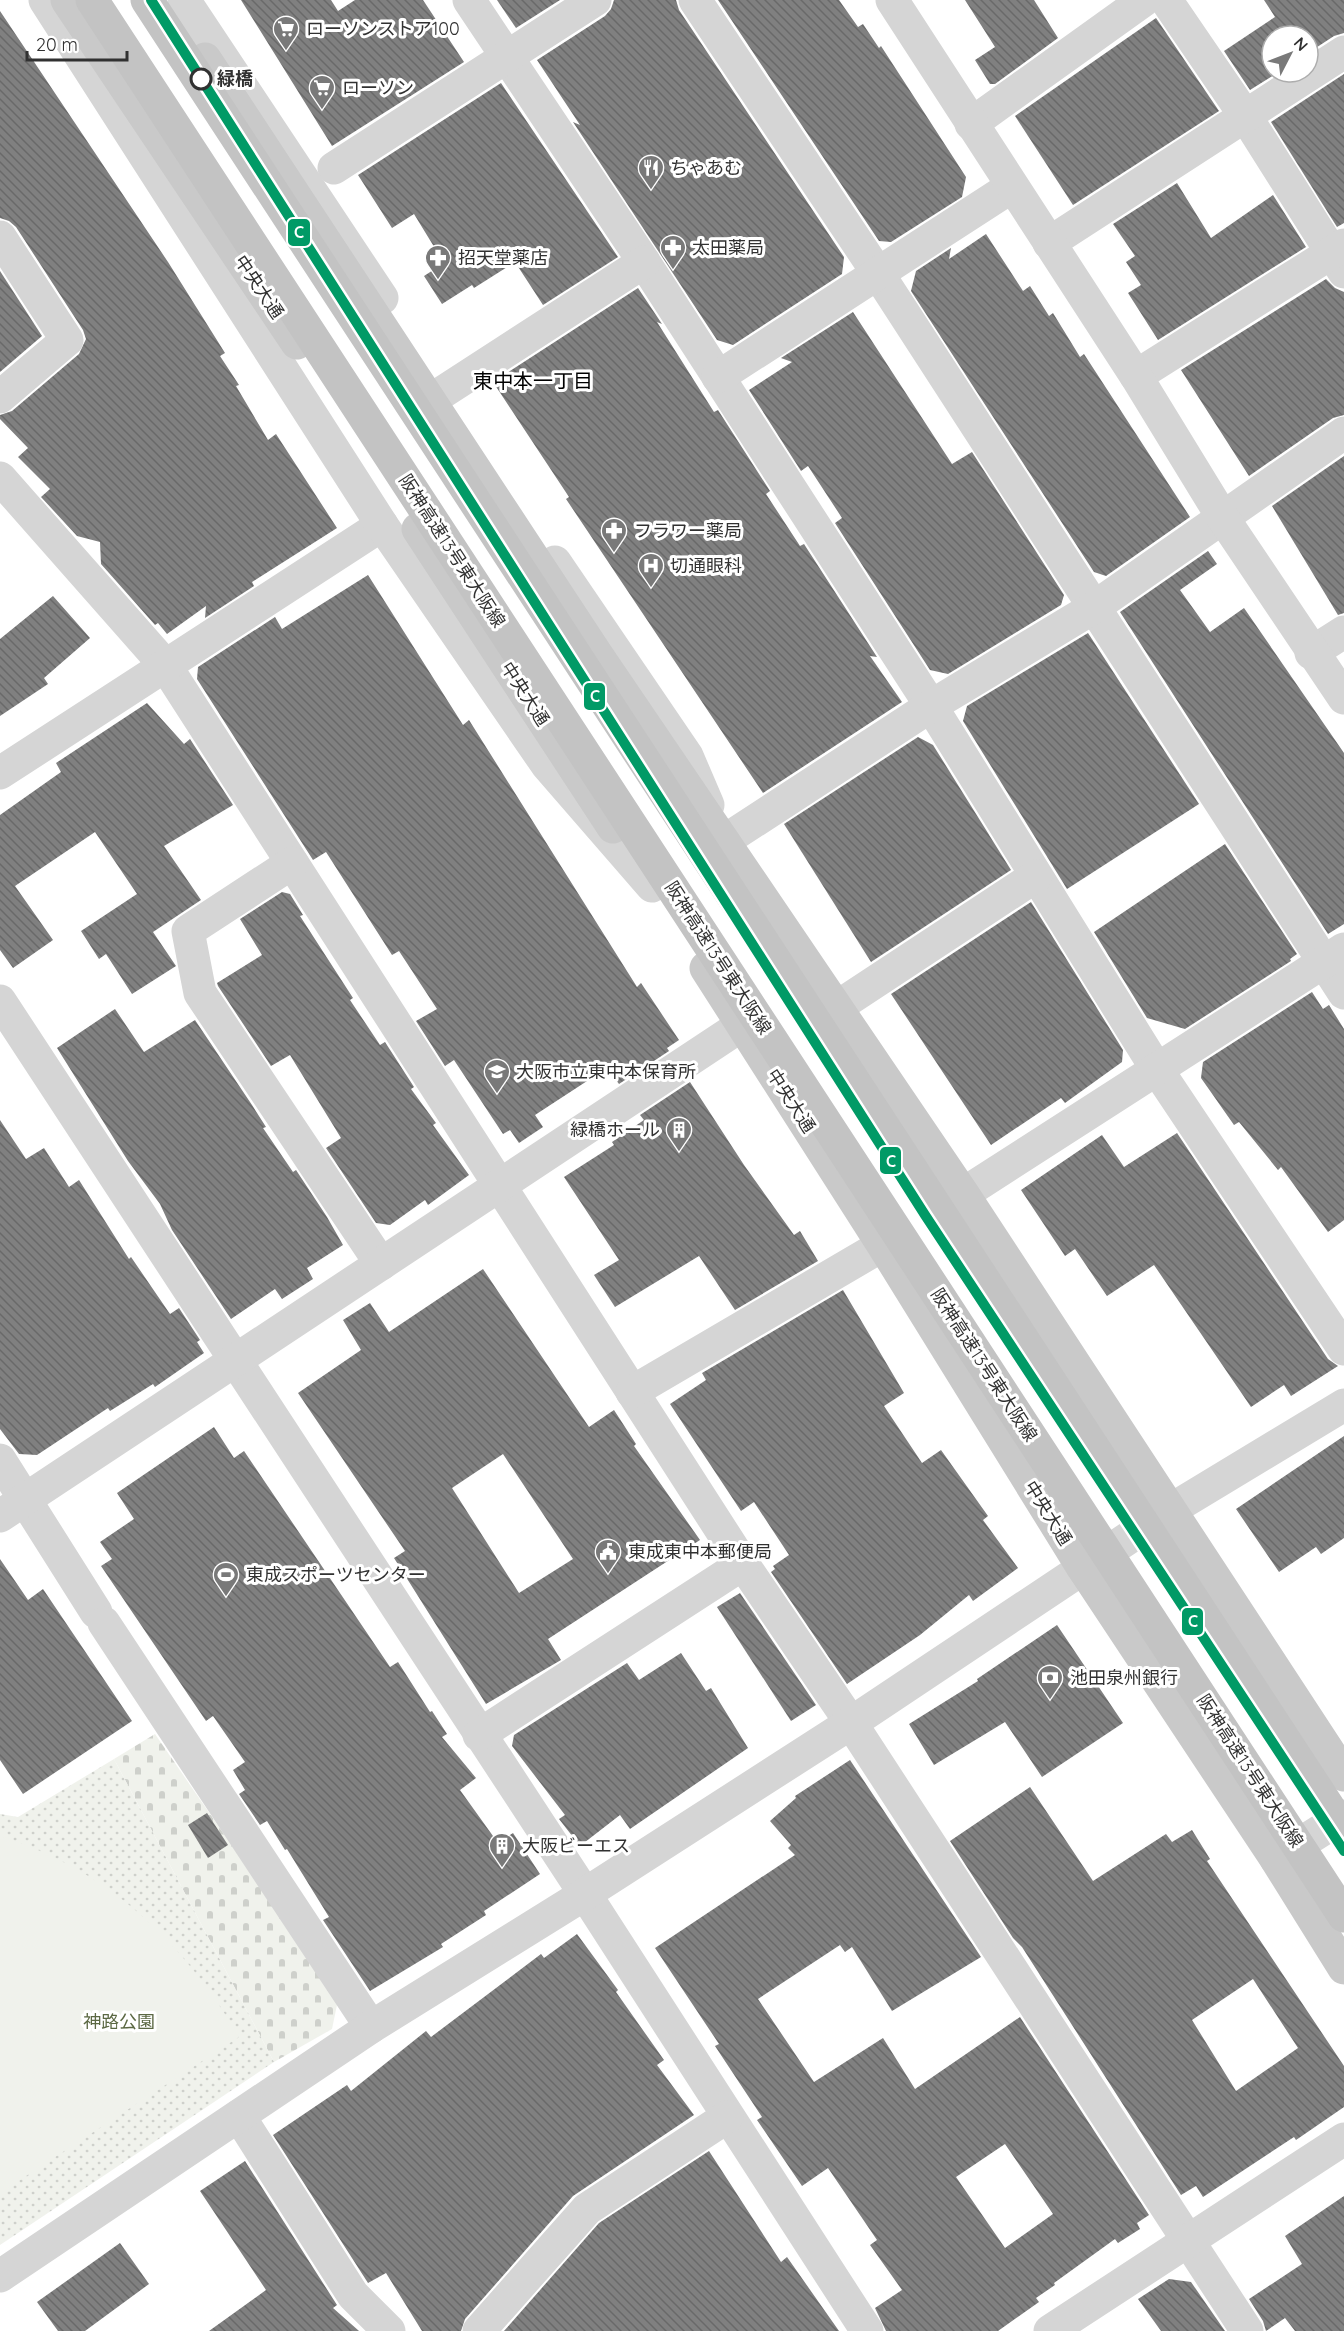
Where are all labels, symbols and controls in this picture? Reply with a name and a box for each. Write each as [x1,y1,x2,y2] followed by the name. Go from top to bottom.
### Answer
[271,14,301,52] supermarket icon: ローソンストア100
[306,17,460,40] place label: ローソンストア100
[27,24,128,62] scale bar
[1260,24,1320,84] north arrow
[36,33,78,56] text: 20 m
[1290,33,1313,55] text: N
[217,67,253,90] place label: 緑橋
[190,68,212,90] marker: 緑橋
[307,73,337,111] supermarket icon: ローソン
[342,76,414,99] place label: ローソン
[636,153,666,191] restaurant icon: ちゃあむ
[670,156,742,179] place label: ちゃあむ
[287,218,311,247] line badge: C
[294,222,304,242] text: C
[658,233,688,271] pharmacy icon: 太田薬局
[692,236,764,259] place label: 太田薬局
[423,243,453,281] pharmacy icon: 招天堂薬店
[458,246,548,269] place label: 招天堂薬店
[230,250,289,323] street label: 中央大通
[473,368,593,393] district label: 東中本一丁目
[394,470,511,632] street label: 阪神高速13号東大阪線
[599,516,629,554] pharmacy icon: フラワー薬局
[634,519,742,542] place label: フラワー薬局
[636,551,666,589] hospital icon: 切通眼科
[670,554,742,577] place label: 切通眼科
[496,657,555,730] street label: 中央大通
[583,682,606,711] line badge: C
[590,686,600,706] text: C
[660,877,777,1039] street label: 阪神高速13号東大阪線
[482,1057,512,1095] school or university icon: 大阪市立東中本保育所
[516,1060,696,1083] place label: 大阪市立東中本保育所
[762,1064,821,1137] street label: 中央大通
[664,1115,694,1153] building icon: 緑橋ホール
[570,1118,660,1141] place label: 緑橋ホール
[879,1146,902,1175] line badge: C
[886,1151,896,1171] text: C
[926,1284,1043,1446] street label: 阪神高速13号東大阪線
[1020,1476,1077,1549] street label: 中央大通
[593,1537,623,1575] public building icon: 東成東中本郵便局
[628,1540,772,1563] place label: 東成東中本郵便局
[211,1560,241,1598] sports icon: 東成スポーツセンター
[246,1563,426,1586] place label: 東成スポーツセンター
[1181,1607,1204,1636] line badge: C
[1188,1611,1198,1631] text: C
[1035,1663,1065,1701] bank icon: 池田泉州銀行
[1070,1666,1178,1689] place label: 池田泉州銀行
[1192,1690,1309,1852] street label: 阪神高速13号東大阪線
[487,1831,517,1869] building icon: 大阪ビーエス
[522,1834,630,1857] place label: 大阪ビーエス
[83,2010,155,2033] park label: 神路公園

